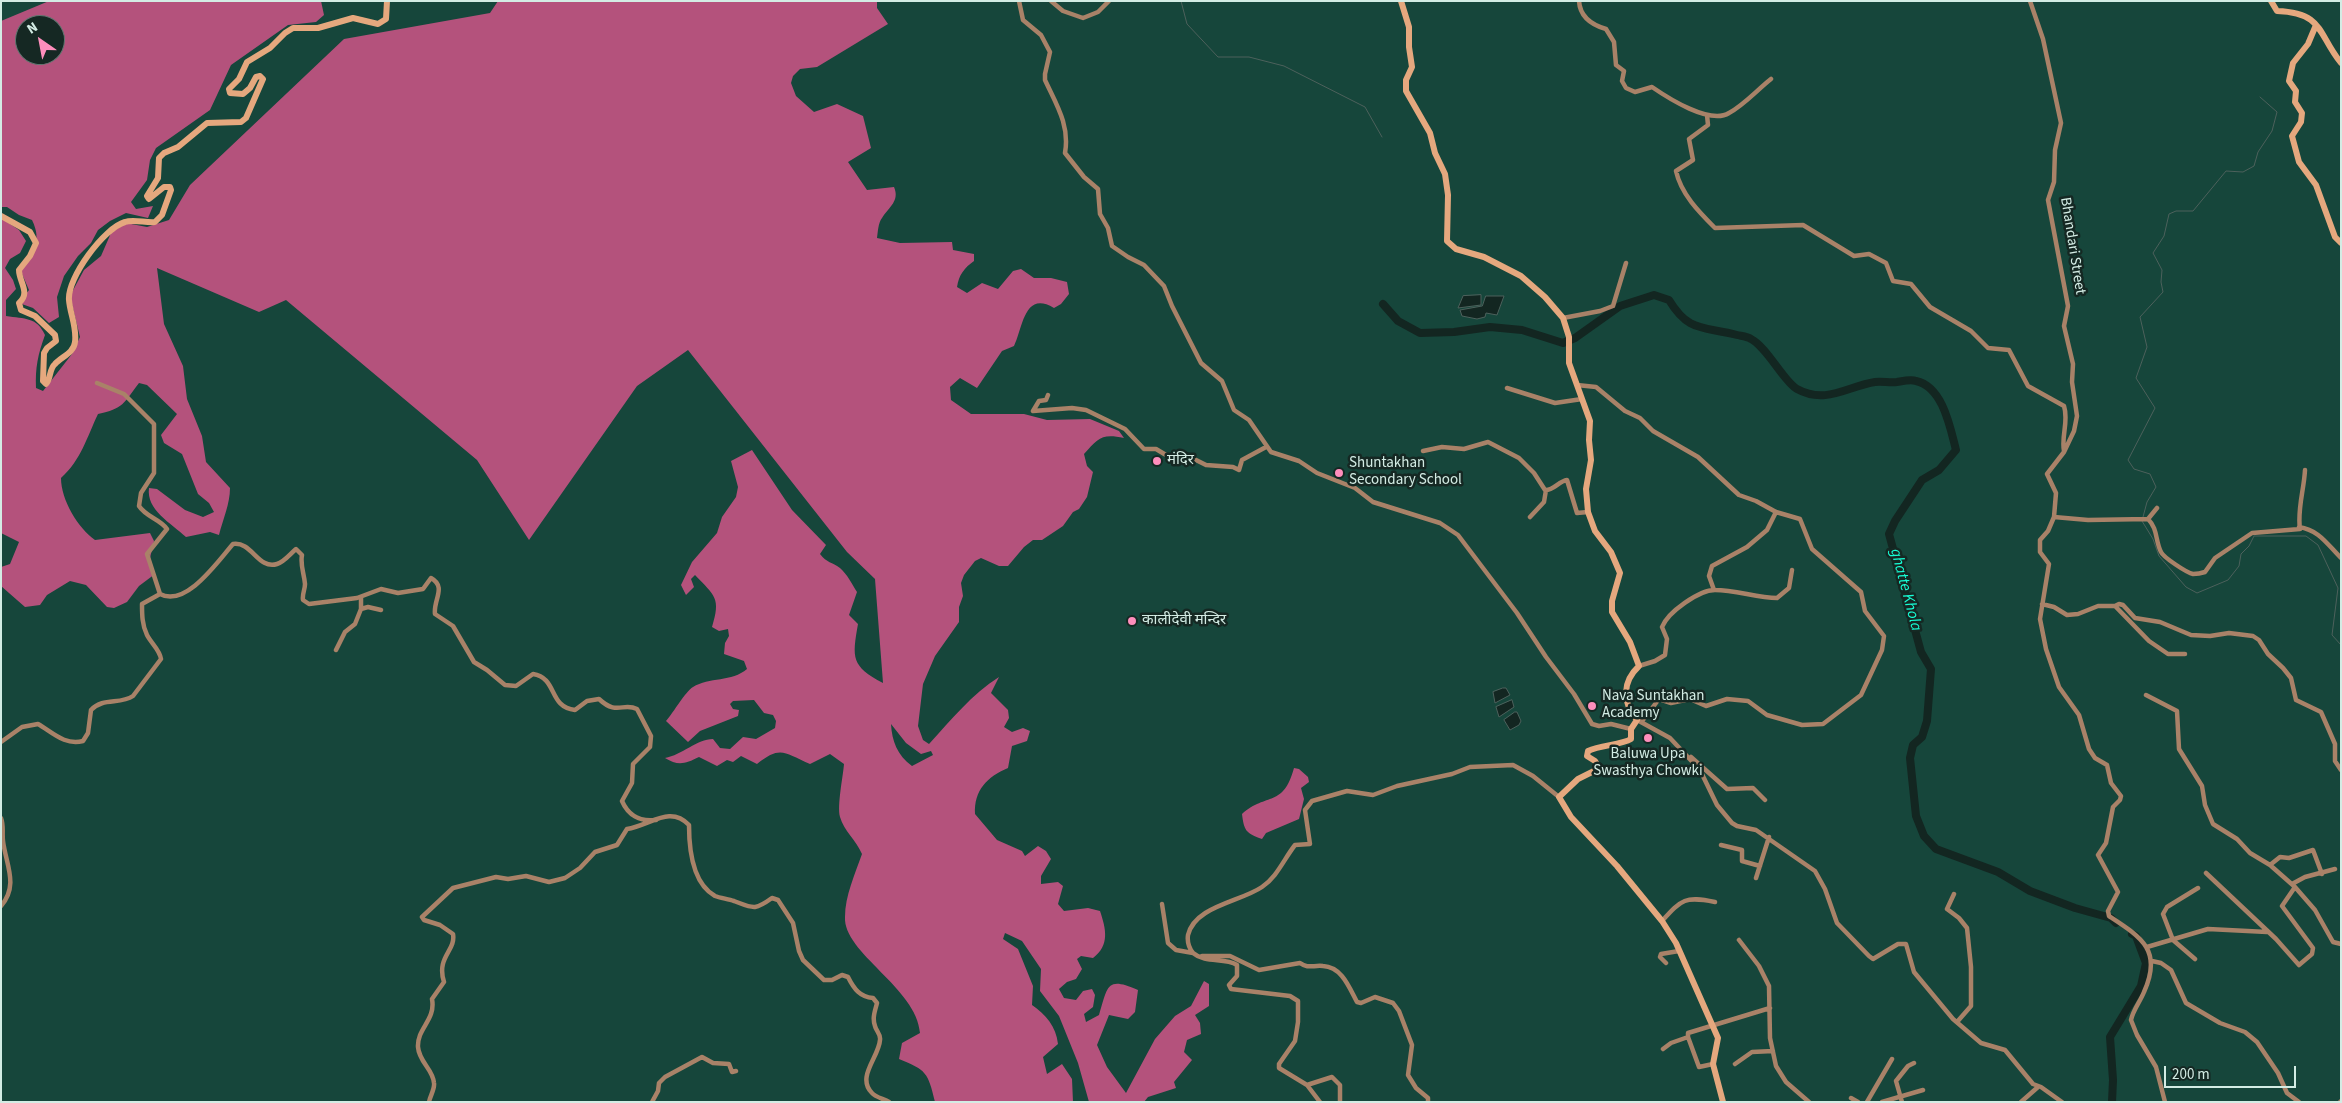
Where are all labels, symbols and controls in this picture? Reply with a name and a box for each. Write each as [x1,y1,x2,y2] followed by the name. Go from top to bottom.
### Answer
[15,15,65,65] north arrow
[23,17,42,39] text: N
[2055,196,2089,296] street label: Bhandari Street
[1167,452,1194,470] place label: मंदिर
[1151,455,1163,467] marker: मंदिर
[1349,455,1462,490] place label: Shuntakhan Secondary School
[1333,467,1345,479] marker: Shuntakhan Secondary School
[1885,547,1925,633] water label: ghatte Khola
[1142,612,1226,630] place label: कालीदेवी मन्दिर
[1126,615,1138,627] marker: कालीदेवी मन्दिर
[1602,688,1705,723] place label: Nava Suntakhan Academy
[1586,700,1598,712] marker: Nava Suntakhan Academy
[1642,732,1654,744] marker: Baluwa Upa Swasthya Chowki
[1593,746,1703,781] place label: Baluwa Upa Swasthya Chowki
[2167,1056,2300,1088] scale bar
[2172,1064,2210,1085] text: 200 m

